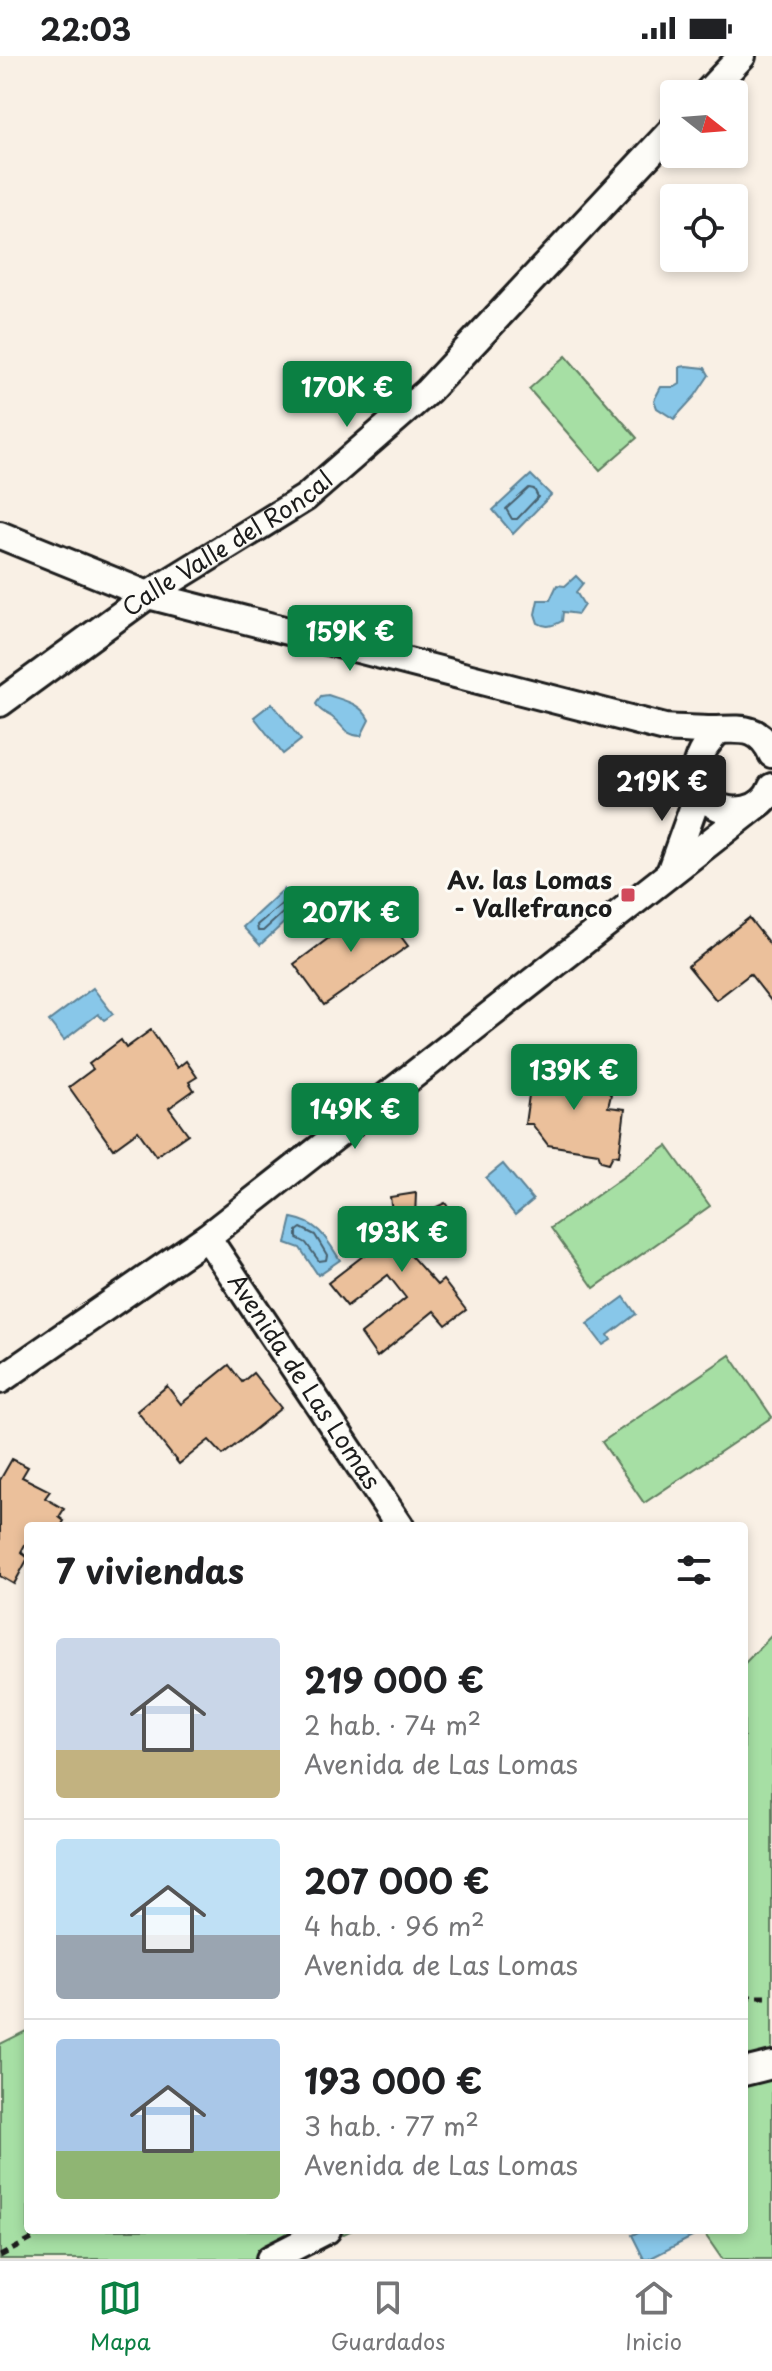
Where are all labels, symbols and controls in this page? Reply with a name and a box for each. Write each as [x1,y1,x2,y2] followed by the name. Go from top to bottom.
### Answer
[40,6,131,51] text: 22:03
[660,80,748,168] north arrow
[660,80,748,272] map controls
[660,184,748,272] button: locate
[282,361,412,429] pin: 170K €
[301,367,393,406] text: 170K €
[114,461,340,624] street label: Calle Valle del Roncal
[285,605,415,673] pin: 159K €
[306,611,394,650] text: 159K €
[597,755,727,823] pin: 219K €
[616,761,708,800] text: 219K €
[447,861,612,925] place label: Av. las Lomas - Vallefranco
[286,886,416,954] pin: 207K €
[619,886,637,904] marker: Av. las Lomas - Vallefranco
[302,892,400,931] text: 207K €
[509,1044,639,1112] pin: 139K €
[529,1050,619,1089] text: 139K €
[290,1083,420,1151] pin: 149K €
[310,1089,400,1128] text: 149K €
[337,1206,467,1274] pin: 193K €
[356,1212,448,1251] text: 193K €
[220,1265,391,1496] street label: Avenida de Las Lomas
[56,1544,244,1596] text: 7 viviendas
[672,1548,716,1592] icon: filters
[304,1653,484,1705] text: 219 000 €
[120,1670,216,1766] icon: home
[304,1705,481,1744] text: 2 hab. · 74 m²
[304,1744,578,1783] text: Avenida de Las Lomas
[304,1854,490,1906] text: 207 000 €
[120,1871,216,1967] icon: home
[304,1906,485,1945] text: 4 hab. · 96 m²
[304,1945,578,1984] text: Avenida de Las Lomas
[304,2054,482,2106] text: 193 000 €
[120,2071,216,2167] icon: home
[304,2106,479,2145] text: 3 hab. · 77 m²
[304,2145,578,2184] text: Avenida de Las Lomas
[90,2276,151,2357] tab: Mapa
[331,2276,445,2357] tab: Guardados
[625,2276,682,2357] tab: Inicio

